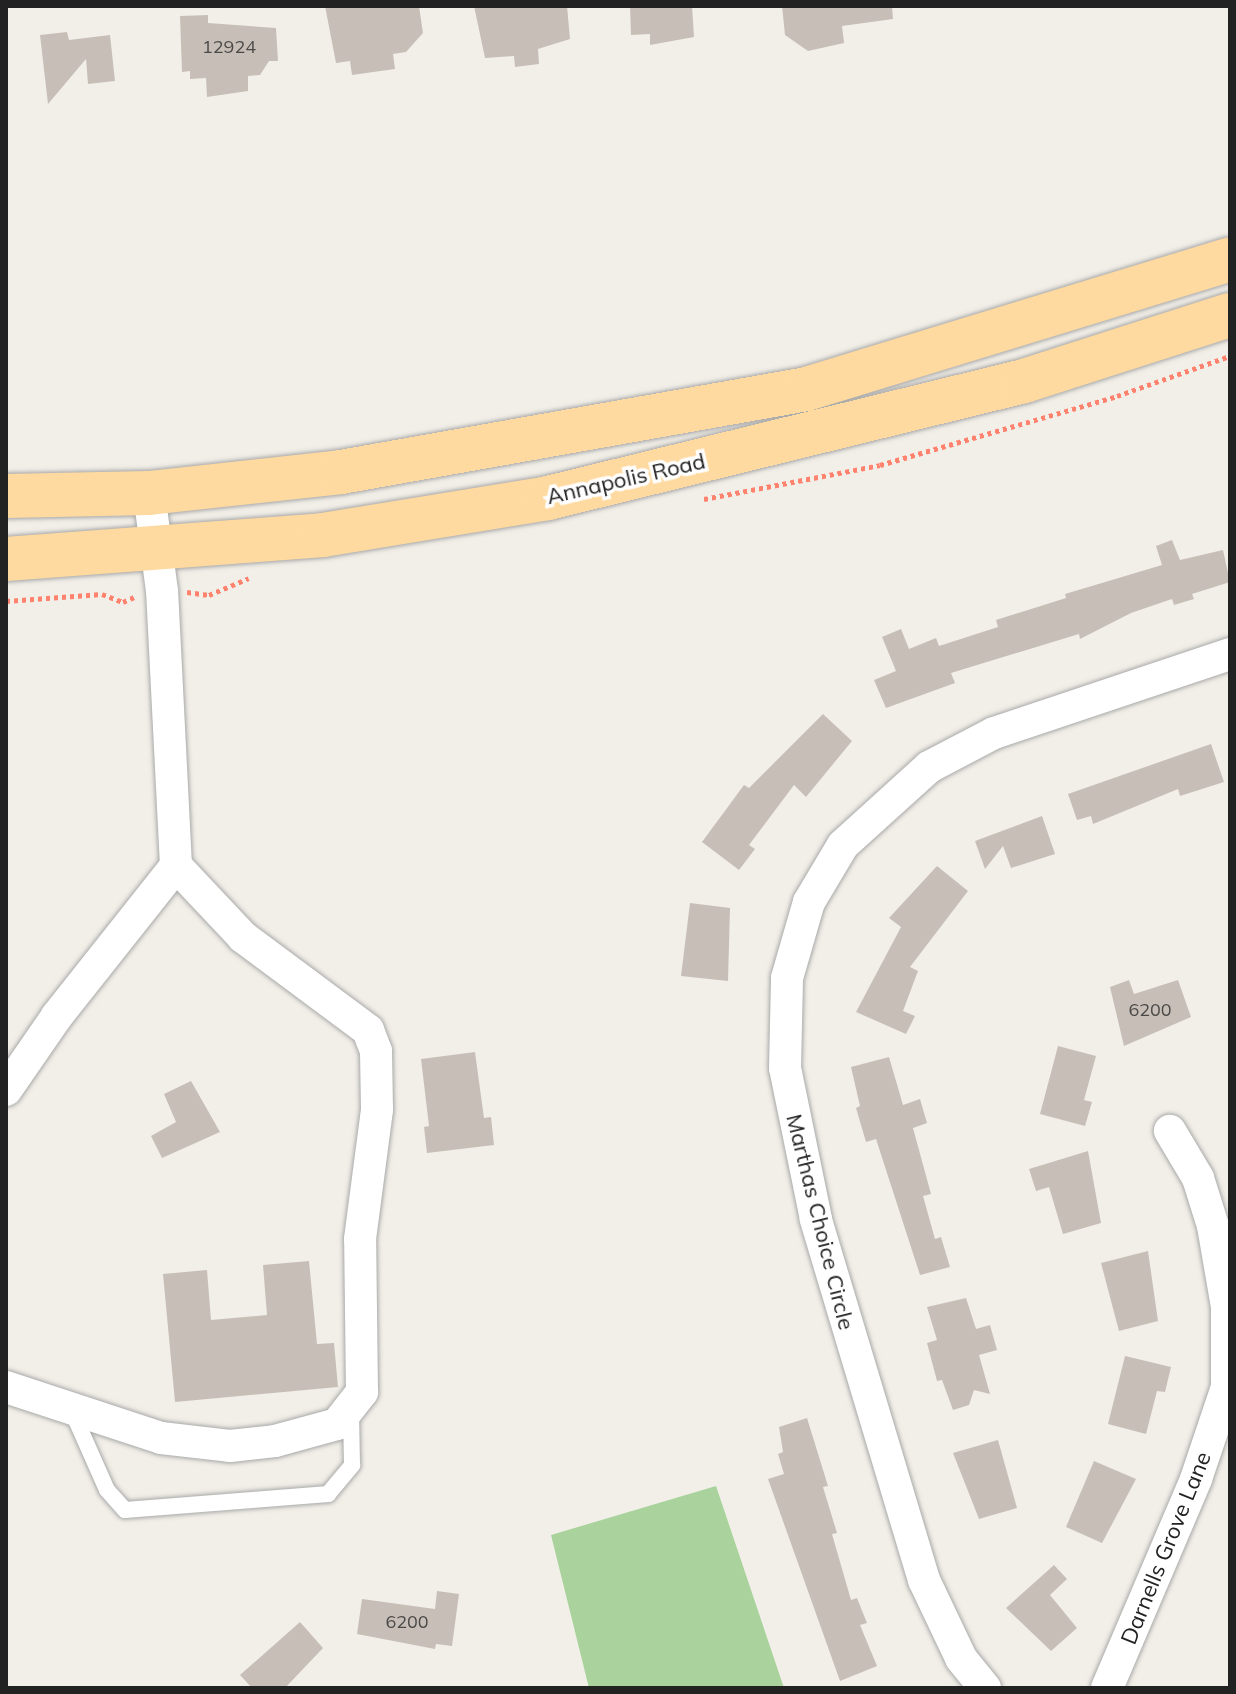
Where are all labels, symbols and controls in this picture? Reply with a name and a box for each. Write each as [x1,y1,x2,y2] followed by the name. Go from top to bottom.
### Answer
[202,36,256,58] house number: 12924
[544,448,708,510] street label: Annapolis Road
[1128,999,1172,1021] house number: 6200
[780,1111,860,1333] street label: Marthas Choice Circle
[1115,1448,1217,1648] street label: Darnells Grove Lane
[385,1611,429,1633] house number: 6200

